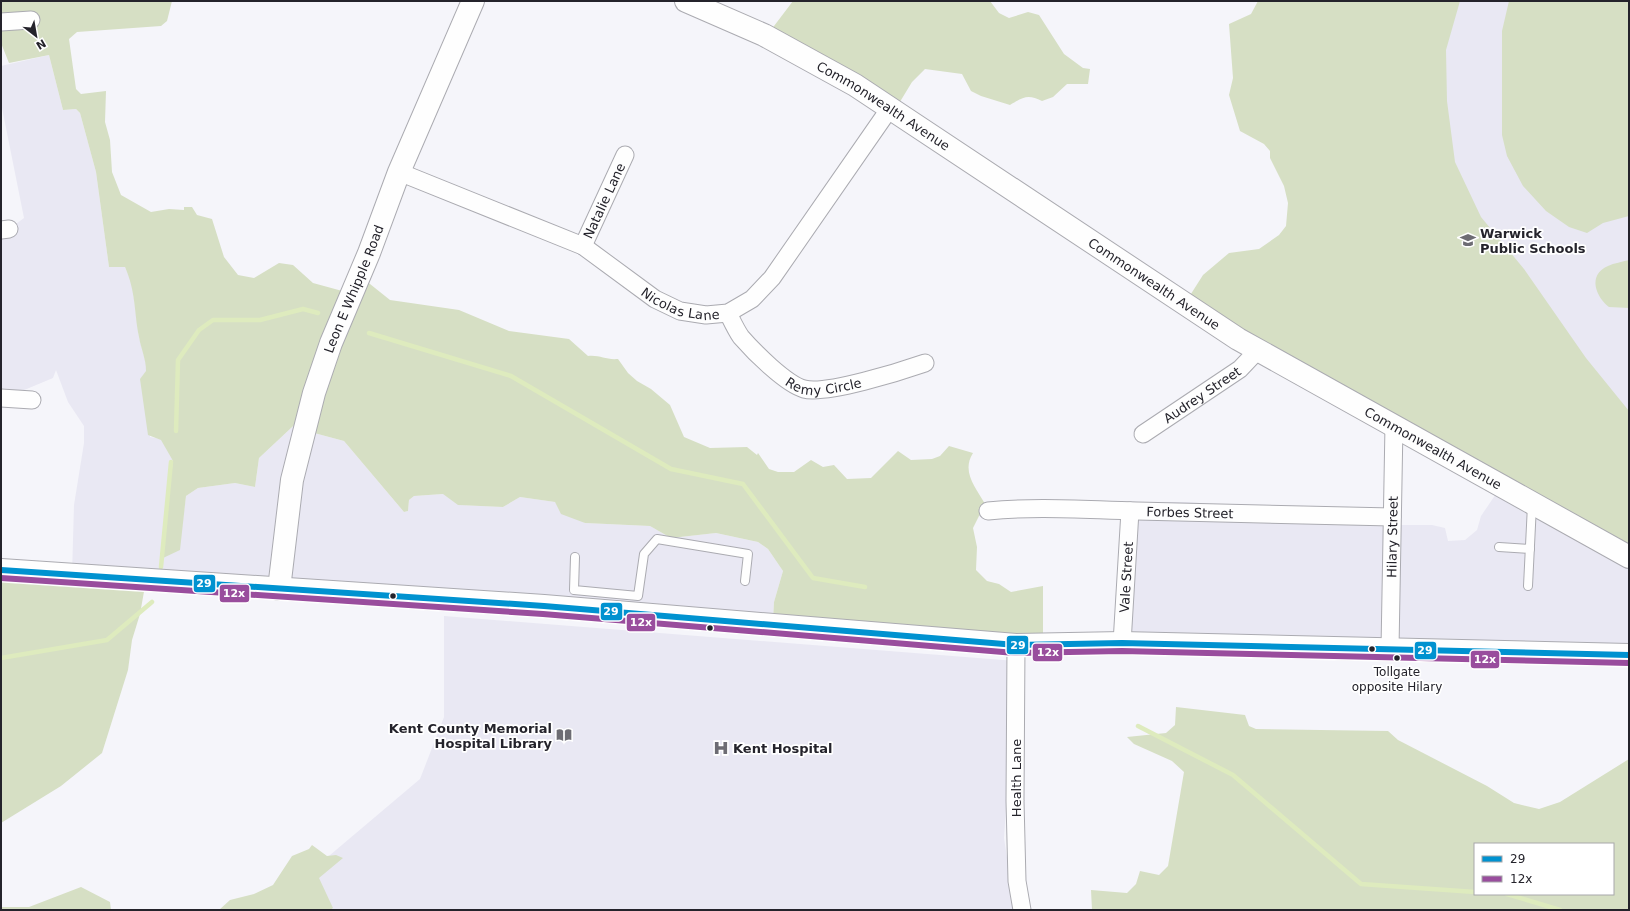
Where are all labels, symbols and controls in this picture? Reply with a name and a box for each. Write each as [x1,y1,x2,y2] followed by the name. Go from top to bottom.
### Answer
[16,16,56,56] north arrow
[34,36,48,52] text: N
[814,59,953,154] street label: Commonwealth Avenue
[580,161,628,241] street label: Natalie Lane
[321,223,387,355] street label: Leon E Whipple Road
[1480,226,1586,256] place label: Warwick Public Schools
[1459,231,1477,249] school or university icon: Warwick Public Schools
[1085,235,1223,333] street label: Commonwealth Avenue
[638,284,720,323] street label: Nicolas Lane
[1161,364,1244,426] street label: Audrey Street
[783,374,863,398] street label: Remy Circle
[1362,404,1504,492] street label: Commonwealth Avenue
[1384,496,1401,578] street label: Hilary Street
[1146,504,1234,521] street label: Forbes Street
[1117,541,1136,613] street label: Vale Street
[193,574,216,593] line badge: 29
[196,577,212,590] text: 29
[219,584,250,603] line badge: 12x
[223,587,245,600] text: 12x
[388,591,398,601] unlabelled marker
[600,602,623,621] line badge: 29
[603,605,619,618] text: 29
[626,613,656,632] line badge: 12x
[630,616,652,629] text: 12x
[705,623,715,633] unlabelled marker
[1006,635,1029,655] line badge: 29
[1010,639,1026,652] text: 29
[1414,641,1437,660] line badge: 29
[1032,643,1063,662] line badge: 12x
[1367,644,1377,654] unlabelled marker
[1417,644,1433,657] text: 29
[1037,646,1059,659] text: 12x
[1470,650,1500,669] line badge: 12x
[1392,653,1402,663] marker: Tollgate opposite Hilary
[1474,653,1496,666] text: 12x
[1352,665,1442,694] place label: Tollgate opposite Hilary
[389,721,553,751] place label: Kent County Memorial Hospital Library
[555,726,573,744] library icon: Kent County Memorial Hospital Library
[712,739,730,757] hospital icon: Kent Hospital
[1009,739,1024,817] street label: Health Lane
[733,741,832,756] place label: Kent Hospital
[1474,843,1614,895] legend
[1510,852,1525,866] text: 29
[1510,872,1532,886] text: 12x

